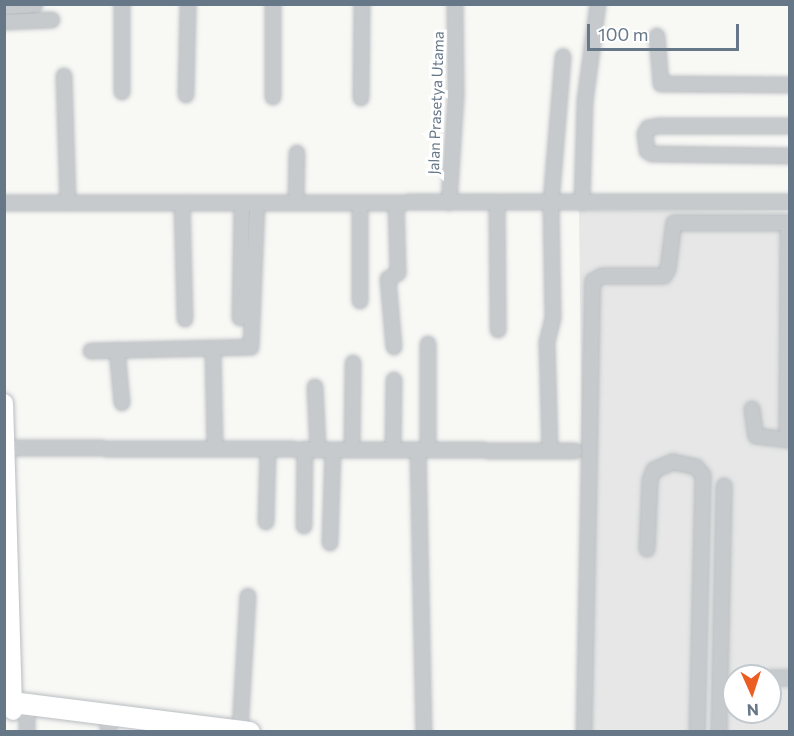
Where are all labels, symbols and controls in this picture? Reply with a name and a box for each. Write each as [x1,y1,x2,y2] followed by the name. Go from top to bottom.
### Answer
[590,12,742,50] scale bar
[598,23,648,45] text: 100 m
[425,31,447,175] street label: Jalan Prasetya Utama
[722,664,782,724] north arrow
[746,701,759,720] text: N

